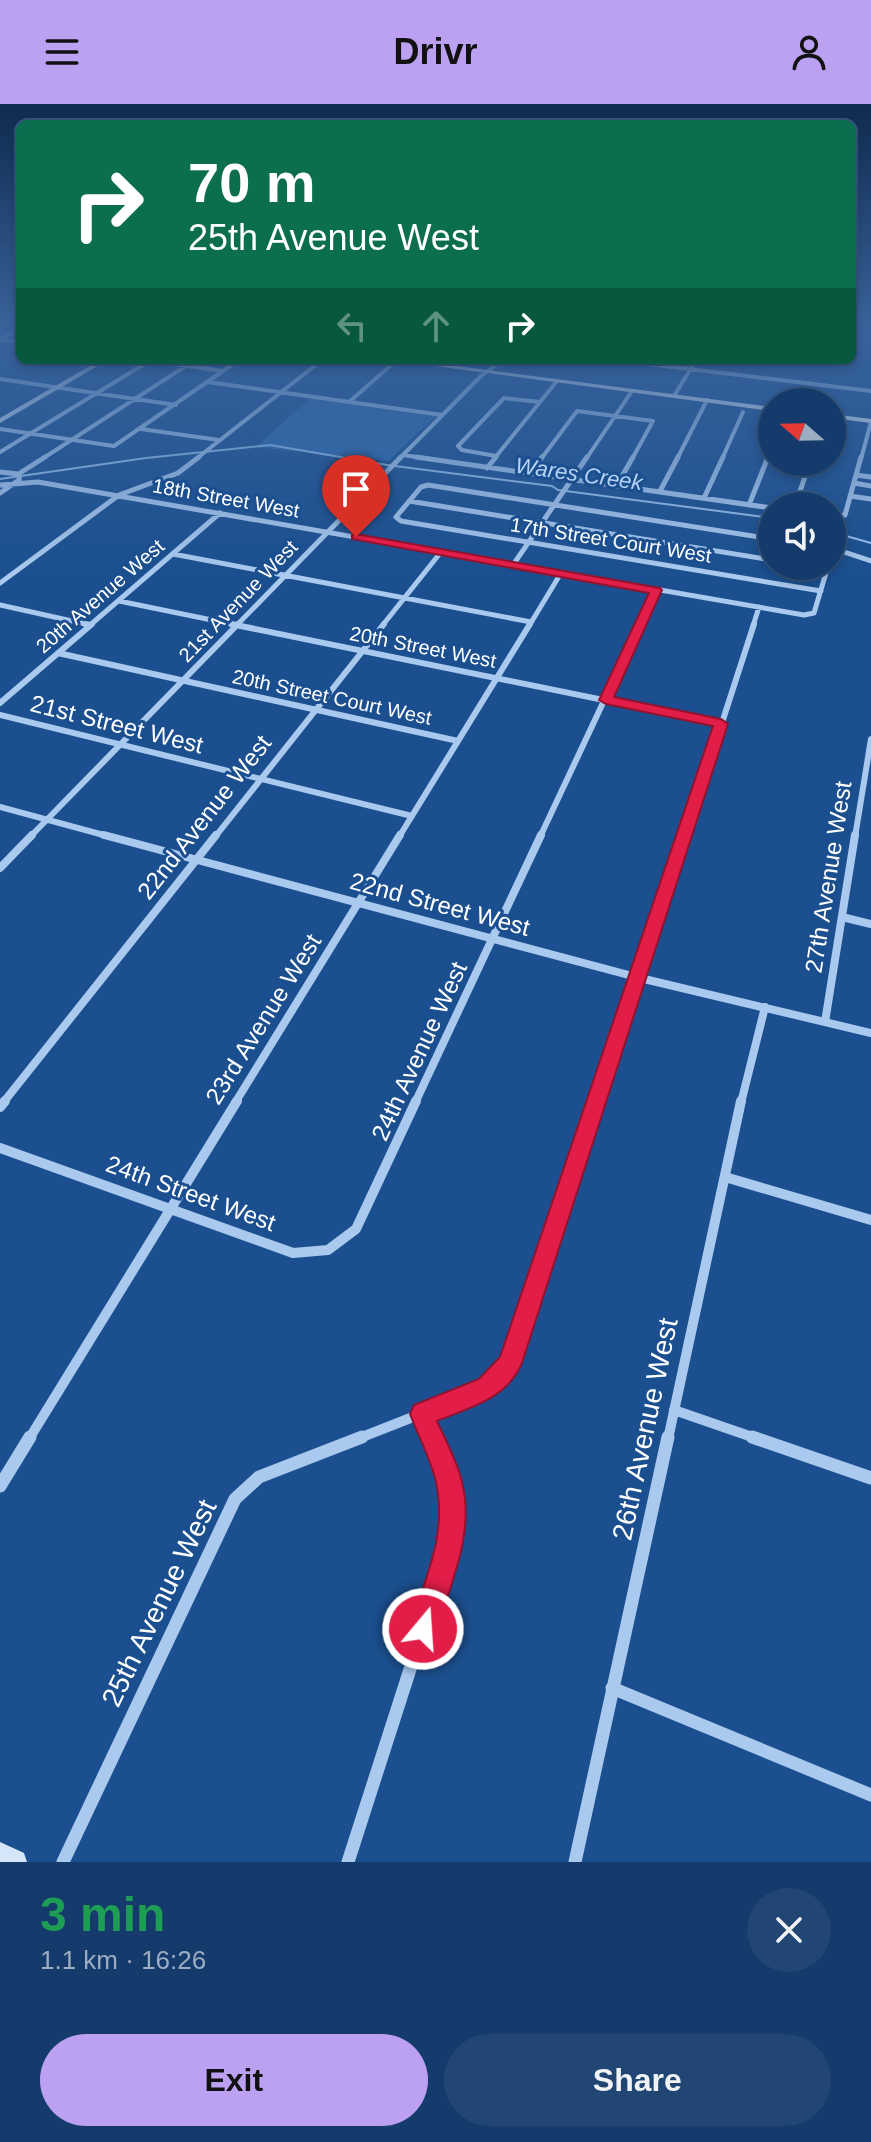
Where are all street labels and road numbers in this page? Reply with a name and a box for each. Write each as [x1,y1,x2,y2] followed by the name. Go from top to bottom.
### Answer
[151,474,302,522] street label: 18th Street West
[509,513,713,567] street label: 17th Street Court West
[32,534,169,657] street label: 20th Avenue West
[174,535,302,666] street label: 21st Avenue West
[348,622,498,672] street label: 20th Street West
[230,665,434,729] street label: 20th Street Court West
[28,689,206,759] street label: 21st Street West
[132,729,277,904] street label: 22nd Avenue West
[799,779,857,975] street label: 27th Avenue West
[347,867,533,941] street label: 22nd Street West
[200,929,326,1109] street label: 23rd Avenue West
[366,957,472,1145] street label: 24th Avenue West
[103,1150,280,1236] street label: 24th Street West
[606,1315,684,1543] street label: 26th Avenue West
[95,1494,223,1711] street label: 25th Avenue West

